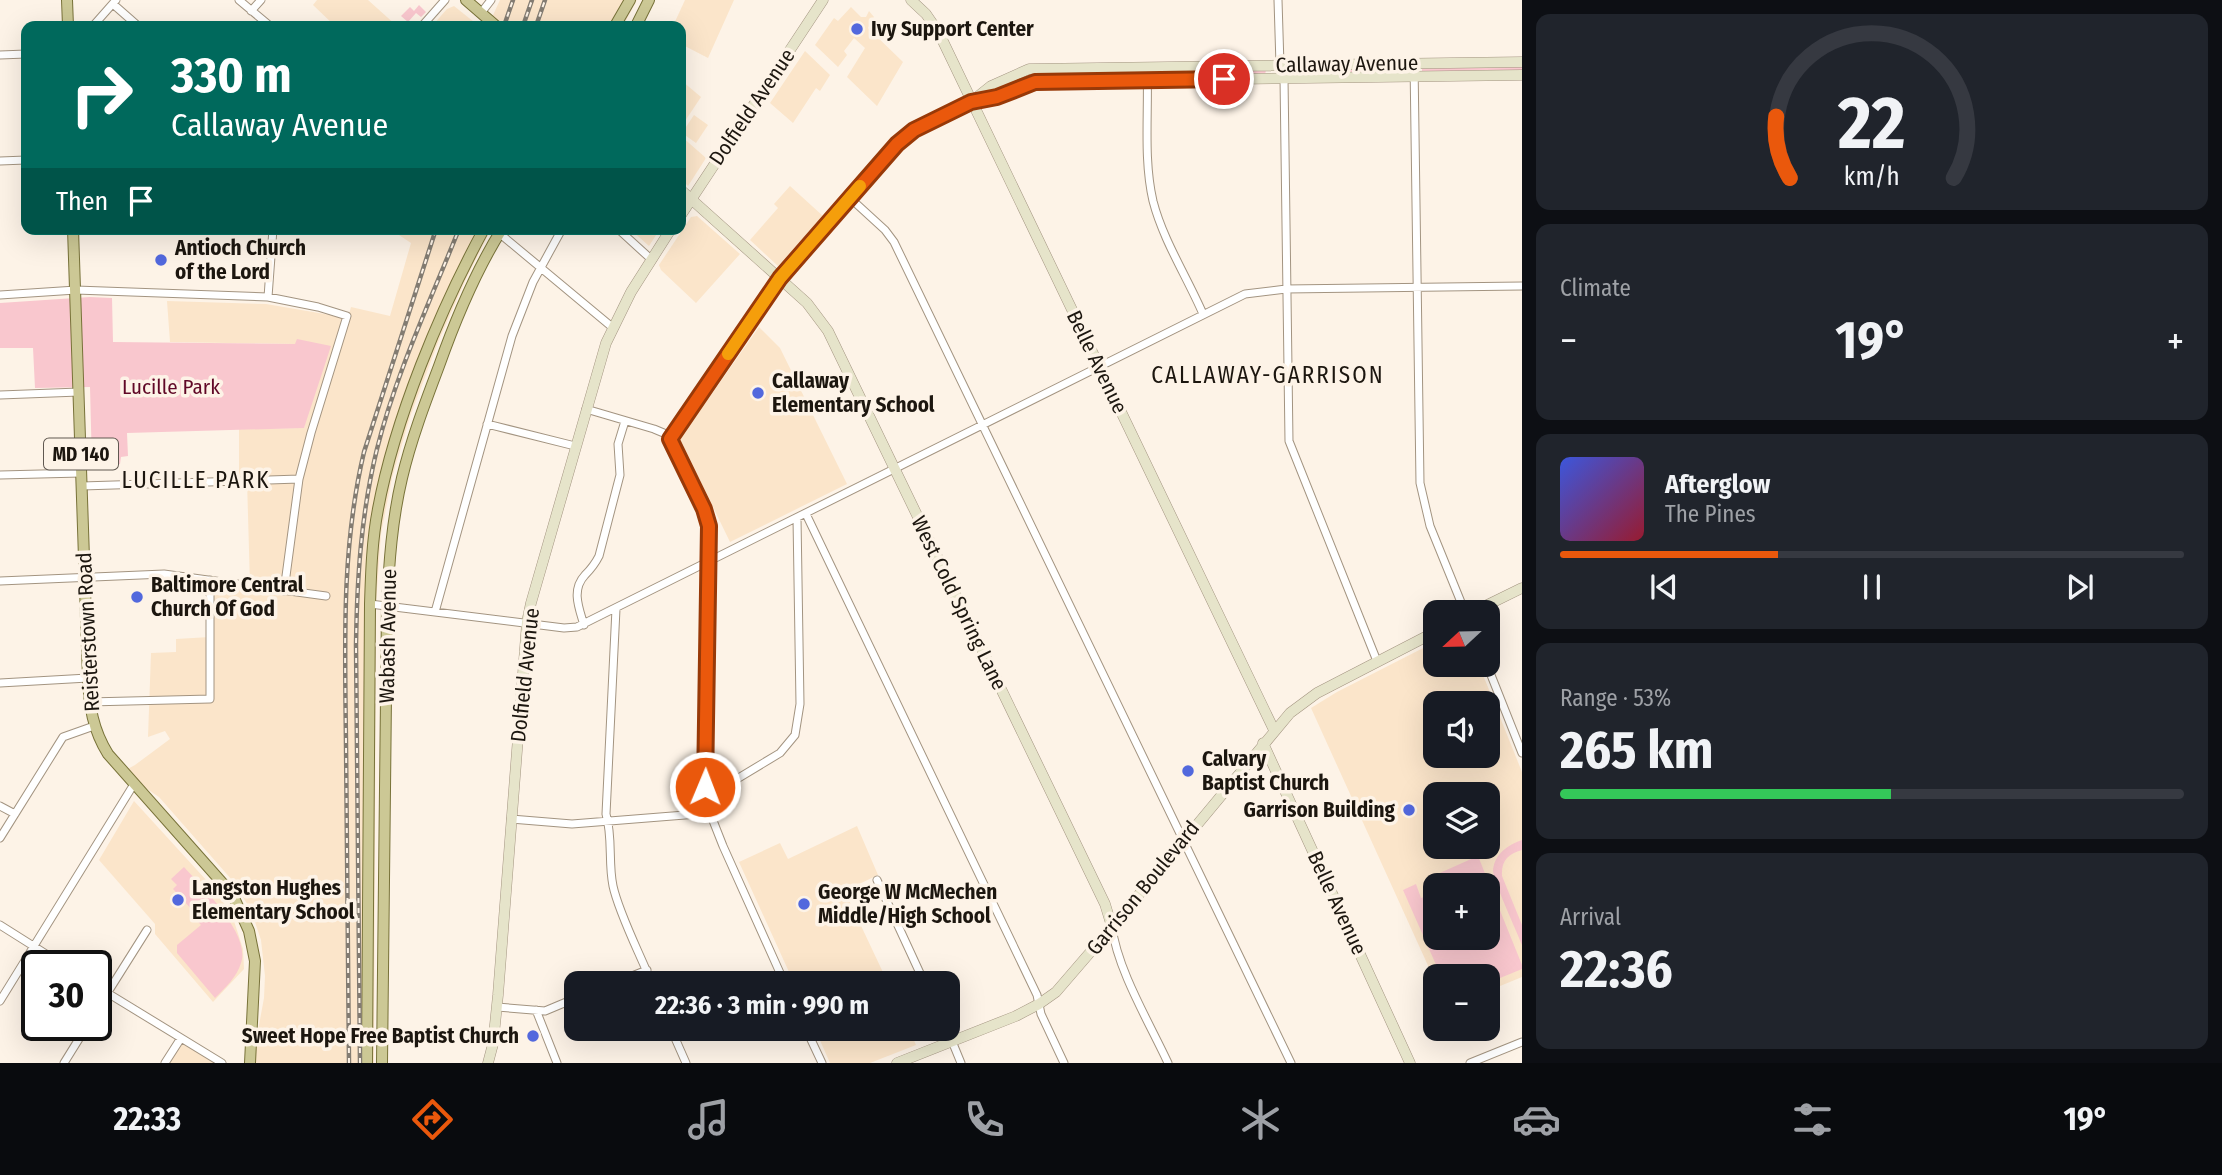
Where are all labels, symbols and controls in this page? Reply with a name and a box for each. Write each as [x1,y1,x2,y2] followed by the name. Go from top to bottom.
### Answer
[871,16,1034,42] place label: Ivy Support Center
[849,21,865,37] marker: Ivy Support Center
[704,44,800,170] street label: Dolfield Avenue
[171,46,292,105] text: 330 m
[56,49,147,140] icon: right
[1194,49,1254,109] pin
[1275,50,1419,78] street label: Callaway Avenue
[1205,60,1243,98] icon: arrive
[1837,80,1906,167] text: 22
[171,106,388,144] text: Callaway Avenue
[1844,162,1900,192] text: km/h
[122,182,160,220] icon: arrive
[56,186,108,217] text: Then
[174,235,306,285] place label: Antioch Church of the Lord
[153,252,169,268] marker: Antioch Church of the Lord
[1560,274,1631,302] text: Climate
[1061,306,1133,418] street label: Belle Avenue
[1835,309,1909,372] text: 19°
[1560,318,1577,364] text: −
[2167,318,2184,364] text: +
[1151,361,1385,389] district label: CALLAWAY-GARRISON
[772,368,935,418] place label: Callaway Elementary School
[122,374,220,400] park label: Lucille Park
[750,385,766,401] marker: Callaway Elementary School
[44,438,118,470] road number: MD 140
[122,466,270,494] district label: LUCILLE PARK
[1665,469,1770,500] text: Afterglow
[1665,500,1756,528] text: The Pines
[906,512,1012,694] street label: West Cold Spring Lane
[71,552,105,712] street label: Reisterstown Road
[374,568,402,704] street label: Wabash Avenue
[1645,568,1683,606] icon: previous
[1853,568,1891,606] icon: pause
[2061,568,2099,606] icon: next
[151,572,304,622] place label: Baltimore Central Church Of God
[129,589,145,605] marker: Baltimore Central Church Of God
[1423,600,1500,677] north arrow
[1423,600,1500,1041] map controls
[505,607,545,743] street label: Dolfield Avenue
[1560,684,1671,712] text: Range · 53%
[1423,691,1500,768] button: sound
[1560,719,1714,782] text: 265 km
[1202,746,1329,796] place label: Calvary Baptist Church
[668,750,742,824] position arrow
[1180,763,1196,779] marker: Calvary Baptist Church
[1423,782,1500,859] button: layers
[1244,797,1396,823] place label: Garrison Building
[1401,802,1417,818] marker: Garrison Building
[1081,816,1205,960] street label: Garrison Boulevard
[1302,847,1372,959] street label: Belle Avenue
[1423,873,1500,950] button: +
[192,875,355,925] place label: Langston Hughes Elementary School
[818,879,997,929] place label: George W McMechen Middle/High School
[170,892,186,908] marker: Langston Hughes Elementary School
[796,896,812,912] marker: George W McMechen Middle/High School
[1560,903,1621,931] text: Arrival
[1560,938,1673,1001] text: 22:36
[21,950,112,1041] speed limit sign: 30
[1423,964,1500,1041] button: −
[655,990,869,1021] text: 22:36 · 3 min · 990 m
[242,1023,519,1049] place label: Sweet Hope Free Baptist Church
[525,1028,541,1044] marker: Sweet Hope Free Baptist Church
[408,1095,457,1144] icon: directions
[684,1095,733,1144] icon: music
[960,1095,1009,1144] icon: phone
[1236,1095,1285,1144] icon: climate
[1512,1095,1561,1144] icon: car
[1788,1095,1837,1144] icon: filters
[113,1100,181,1138] text: 22:33
[2063,1100,2108,1138] text: 19°

